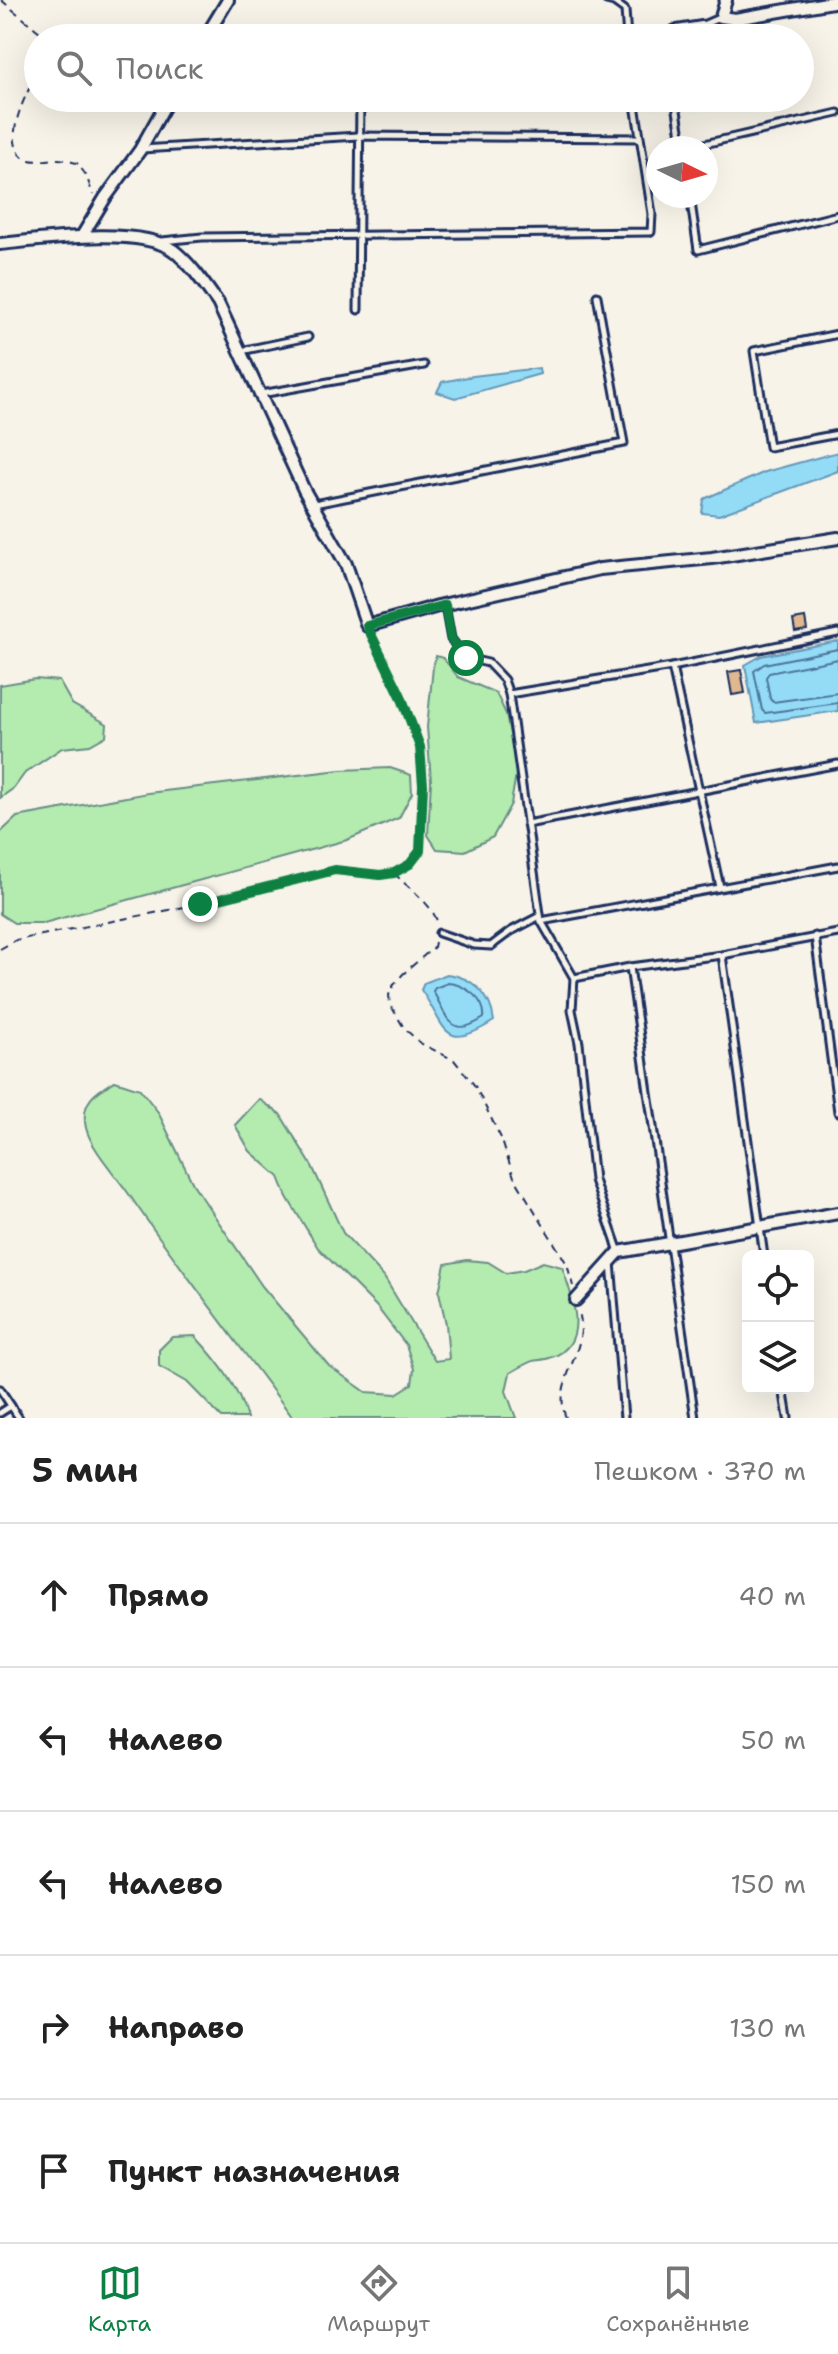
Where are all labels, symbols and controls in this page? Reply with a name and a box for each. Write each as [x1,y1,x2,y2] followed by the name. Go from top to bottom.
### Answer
[24,24,814,112] search box
[52,46,96,90] icon: search
[116,48,204,89] text: Поиск
[646,136,718,208] north arrow
[448,640,484,676] route start
[182,886,218,922] route end
[742,1250,814,1394] map controls
[742,1250,814,1322] button: locate
[742,1322,814,1394] button: layers
[32,1447,139,1493] text: 5 мин
[594,1453,806,1488] text: Пешком · 370 m
[32,1573,76,1617] icon: ahead
[108,1575,209,1616] text: Прямо
[739,1578,806,1613] text: 40 m
[32,1717,76,1761] icon: left
[108,1719,223,1760] text: Налево
[741,1722,806,1757] text: 50 m
[32,1861,76,1905] icon: left
[108,1863,223,1904] text: Налево
[730,1866,806,1901] text: 150 m
[32,2005,76,2049] icon: right
[108,2007,244,2048] text: Направо
[729,2010,806,2045] text: 130 m
[32,2149,76,2193] icon: arrive
[108,2151,400,2192] text: Пункт назначения
[88,2261,151,2338] tab: Карта
[327,2261,430,2338] tab: Маршрут
[606,2261,750,2338] tab: Сохранённые

